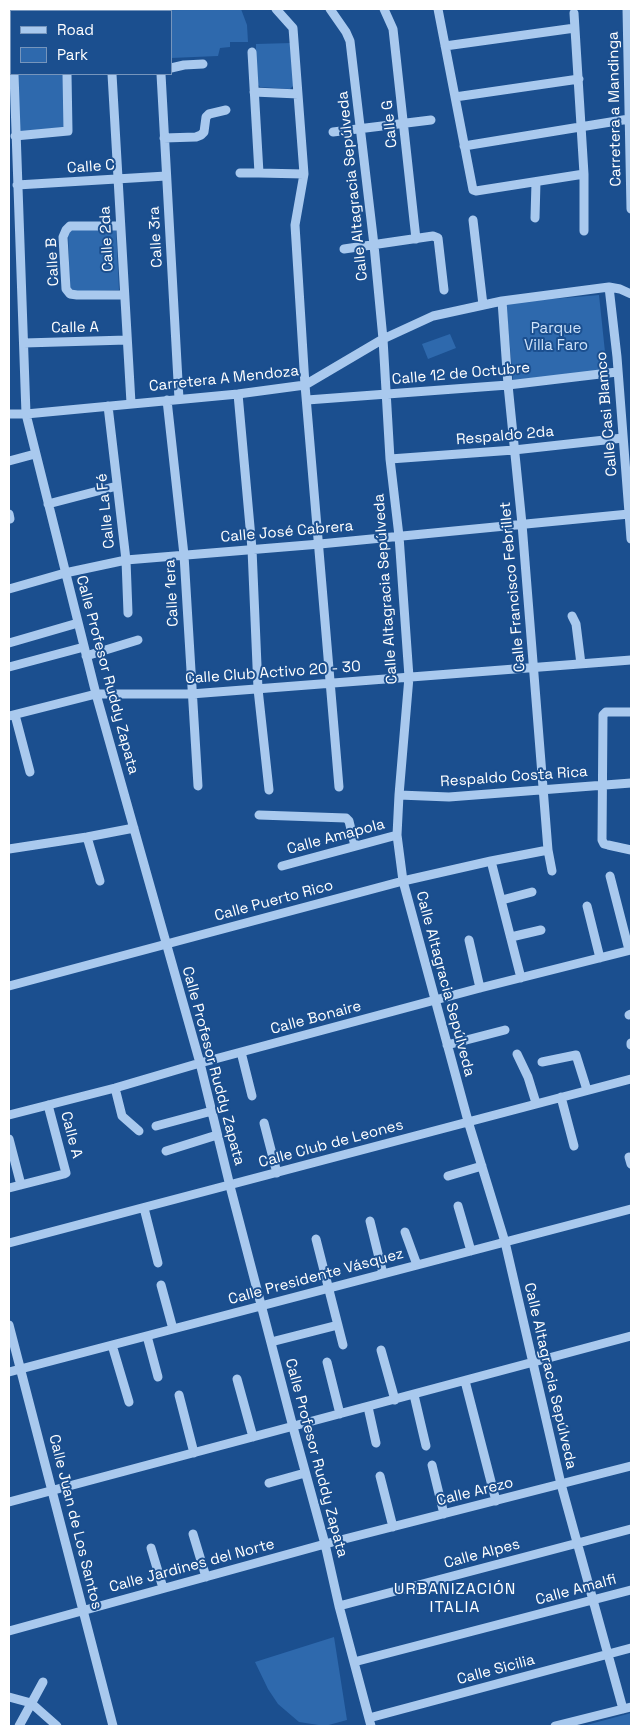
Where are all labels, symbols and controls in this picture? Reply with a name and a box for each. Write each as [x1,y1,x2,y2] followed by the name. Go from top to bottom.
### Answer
[10,10,172,75] legend
[57,20,94,39] text: Road
[605,31,625,187] street label: Carretera a Mandinga
[57,45,88,64] text: Park
[334,90,372,282] street label: Calle Altagracia Sepúlveda
[379,99,401,149] street label: Calle G
[66,156,116,178] street label: Calle C
[96,206,118,272] street label: Calle 2da
[145,206,167,268] street label: Calle 3ra
[43,237,63,287] street label: Calle B
[51,319,99,337] street label: Calle A
[524,320,588,355] park label: Parque Villa Faro
[593,351,621,477] street label: Calle Casi Blamco
[391,359,531,389] street label: Calle 12 de Octubre
[148,362,300,396] street label: Carretera A Mendoza
[455,423,555,449] street label: Respaldo 2da
[93,472,119,550] street label: Calle La Fé
[370,493,402,685] street label: Calle Altagracia Sepúlveda
[497,501,529,673] street label: Calle Francisco Febrillet
[220,517,354,547] street label: Calle José Cabrera
[161,559,183,627] street label: Calle 1era
[72,574,142,776] street label: Calle Profesor Ruddy Zapata
[185,658,361,688] street label: Calle Club Activo 20 - 30
[440,763,588,791] street label: Respaldo Costa Rica
[285,815,387,859] street label: Calle Amapola
[213,876,335,926] street label: Calle Puerto Rico
[412,889,478,1079] street label: Calle Altagracia Sepúlveda
[178,965,248,1167] street label: Calle Profesor Ruddy Zapata
[269,997,363,1039] street label: Calle Bonaire
[56,1110,86,1160] street label: Calle A
[257,1116,405,1172] street label: Calle Club de Leones
[226,1245,406,1309] street label: Calle Presidente Vásquez
[520,1281,580,1471] street label: Calle Altagracia Sepúlveda
[281,1357,351,1559] street label: Calle Profesor Ruddy Zapata
[45,1433,105,1611] street label: Calle Juan de Los Santos
[435,1474,515,1510] street label: Calle Arezo
[107,1535,277,1597] street label: Calle Jardines del Norte
[442,1535,522,1573] street label: Calle Alpes
[534,1571,618,1609] street label: Calle Amalfi
[392,1580,518,1618] district label: URBANIZACIÓN ITALIA
[455,1651,537,1689] street label: Calle Sicilia

